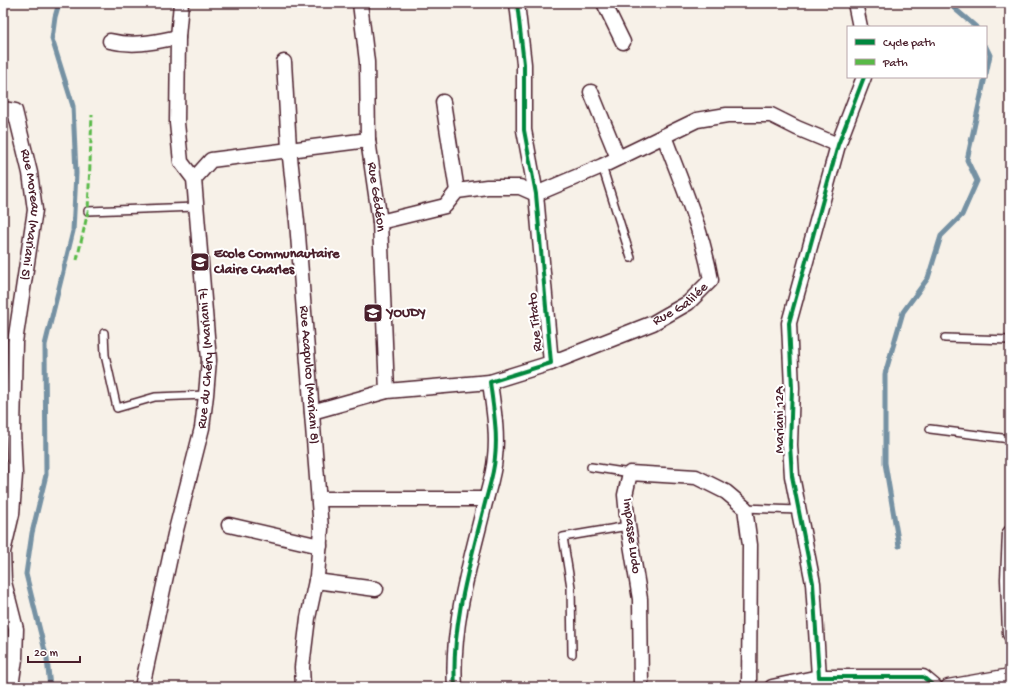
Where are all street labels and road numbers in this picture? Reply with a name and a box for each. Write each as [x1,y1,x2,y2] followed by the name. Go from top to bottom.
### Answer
[16,147,44,282] street label: Rue Moreau (Mariani 5)
[363,161,389,232] street label: Rue Gédéon
[650,278,713,330] street label: Rue Galilée
[193,287,218,430] street label: Rue du Chéry (Mariani 7)
[525,292,547,352] street label: Rue Titato
[295,305,323,445] street label: Rue Acapulco (Mariani 8)
[772,386,789,454] street label: Mariani 12A
[618,497,644,575] street label: Impasse Ludo

